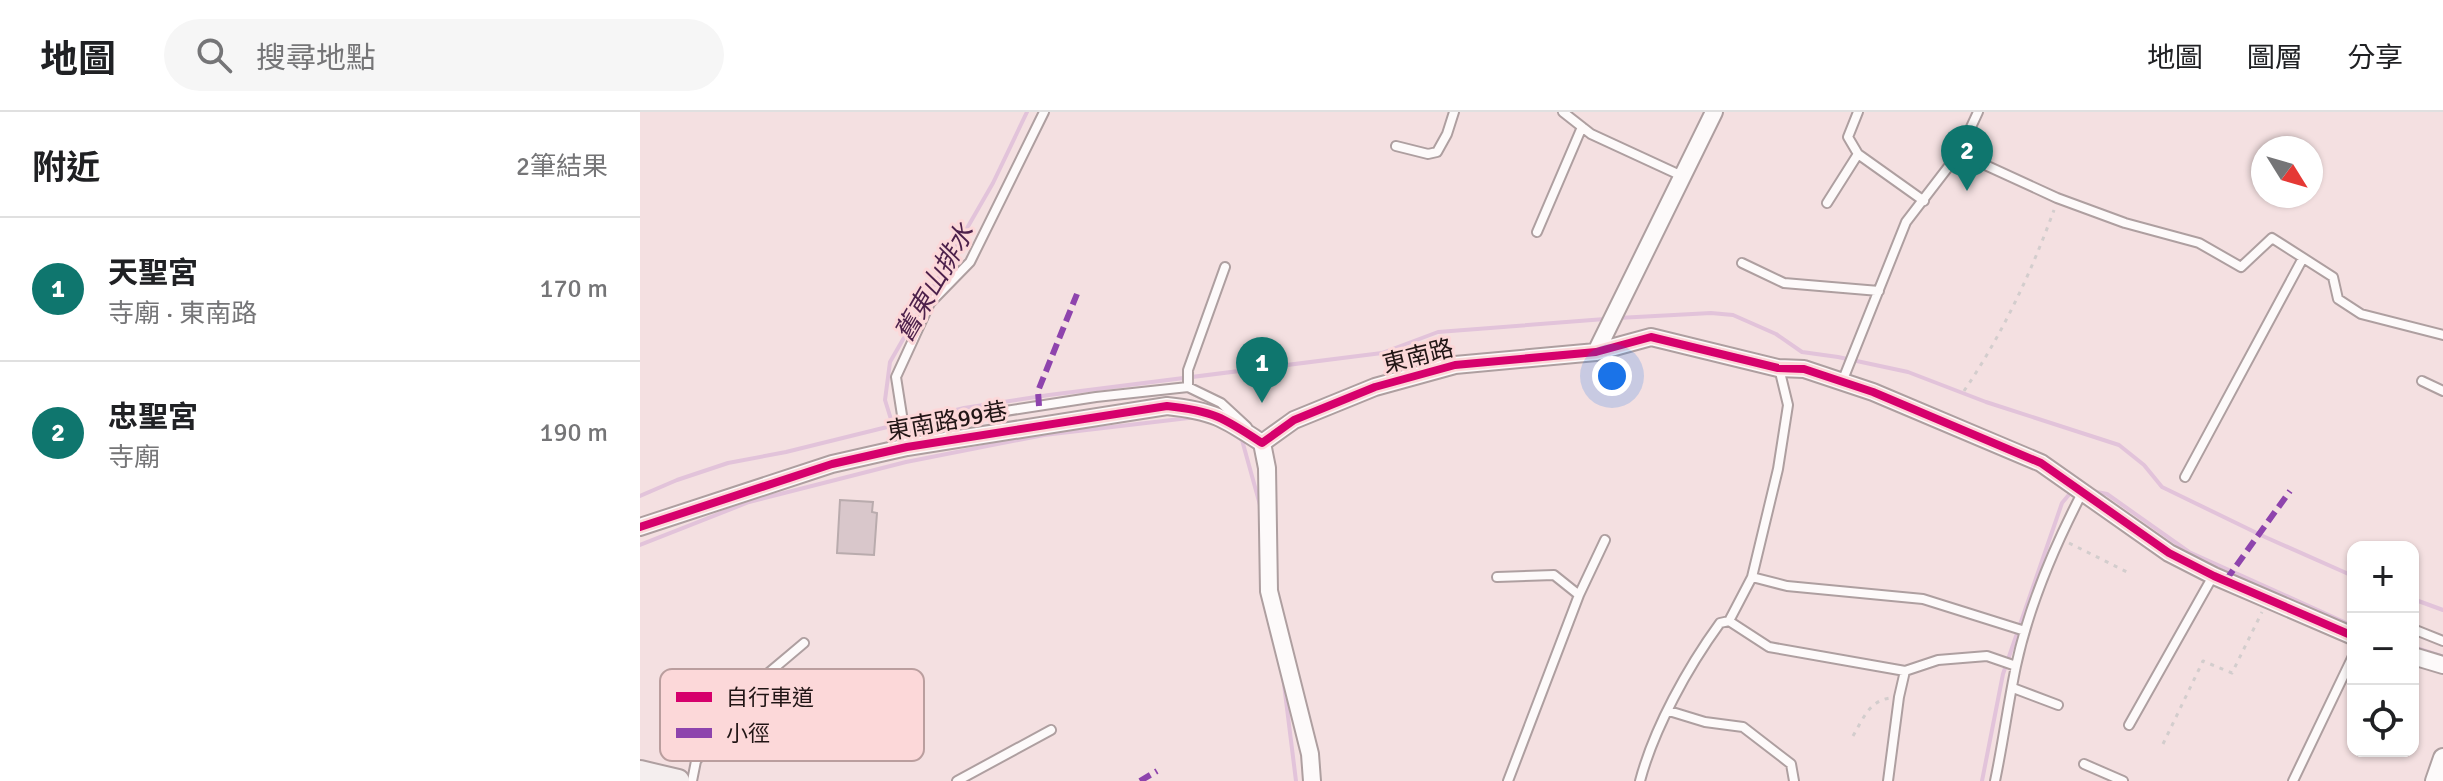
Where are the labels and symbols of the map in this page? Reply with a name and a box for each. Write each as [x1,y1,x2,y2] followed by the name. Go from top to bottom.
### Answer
[1941,125,1993,191] pin: 2
[2251,136,2323,208] north arrow
[889,218,982,347] water label: 舊東山排水
[1379,333,1457,379] street label: 東南路
[1236,337,1288,403] pin: 1
[1592,356,1632,396] your location
[884,396,1010,446] street label: 東南路99巷
[660,669,924,761] legend
[726,684,814,711] text: 自行車道
[726,720,770,747] text: 小徑

